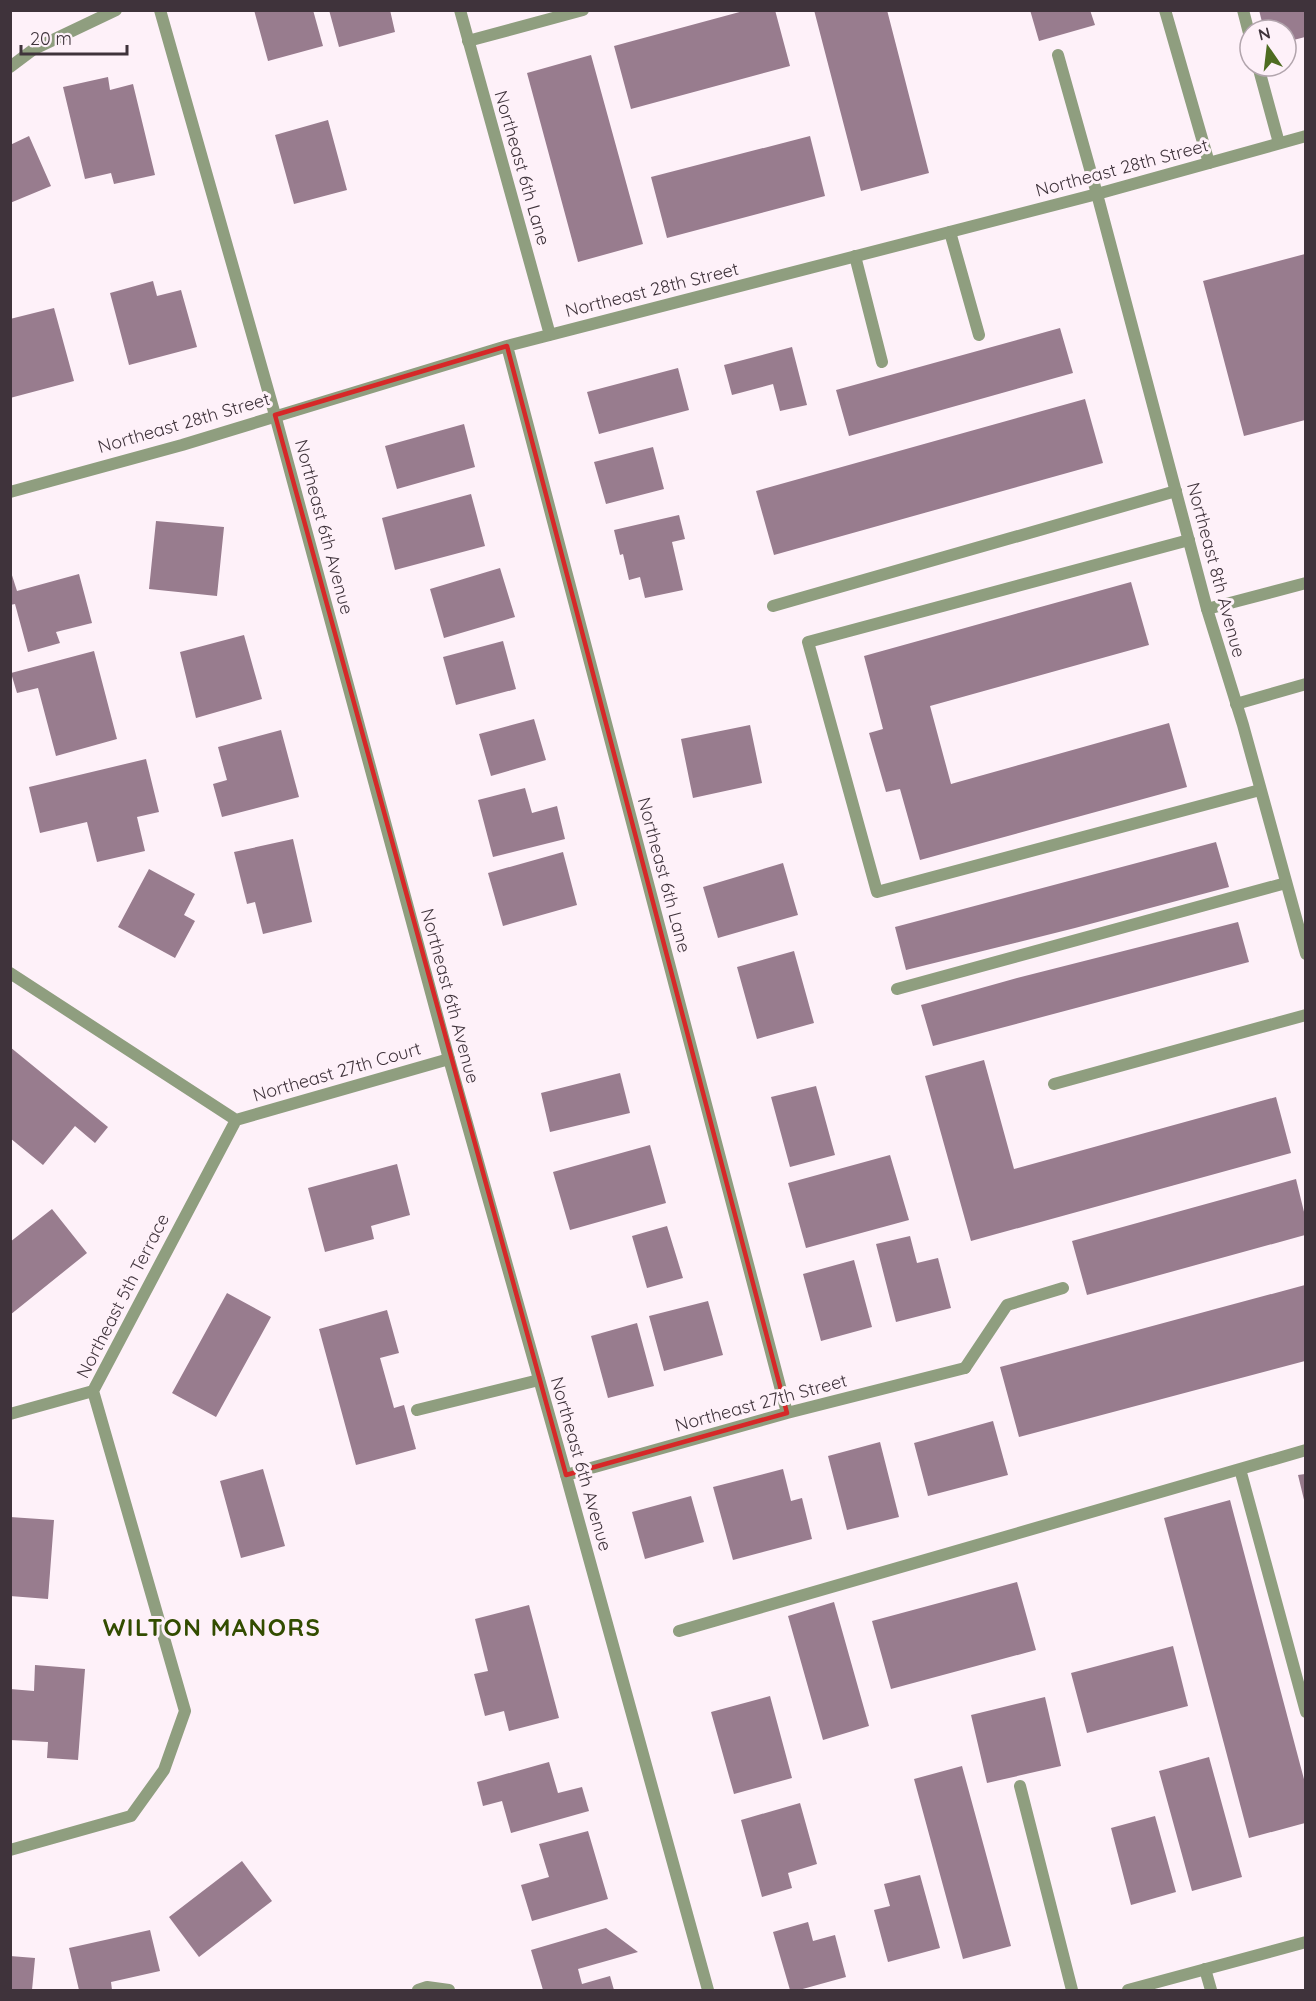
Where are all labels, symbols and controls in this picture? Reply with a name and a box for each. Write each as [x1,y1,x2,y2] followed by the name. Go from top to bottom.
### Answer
[21,18,128,56] scale bar
[1238,18,1298,78] north arrow
[1256,22,1272,45] text: N
[30,27,72,50] text: 20 m
[489,88,556,248] street label: Northeast 6th Lane
[1033,133,1211,202] street label: Northeast 28th Street
[563,257,741,322] street label: Northeast 28th Street
[95,387,273,458] street label: Northeast 28th Street
[290,437,359,617] street label: Northeast 6th Avenue
[1182,480,1251,660] street label: Northeast 8th Avenue
[633,795,696,955] street label: Northeast 6th Lane
[416,906,485,1086] street label: Northeast 6th Avenue
[250,1037,424,1107] street label: Northeast 27th Court
[71,1210,174,1382] street label: Northeast 5th Terrace
[672,1368,849,1437] street label: Northeast 27th Street
[546,1374,617,1554] street label: Northeast 6th Avenue
[103,1612,321,1642] district label: WILTON MANORS

